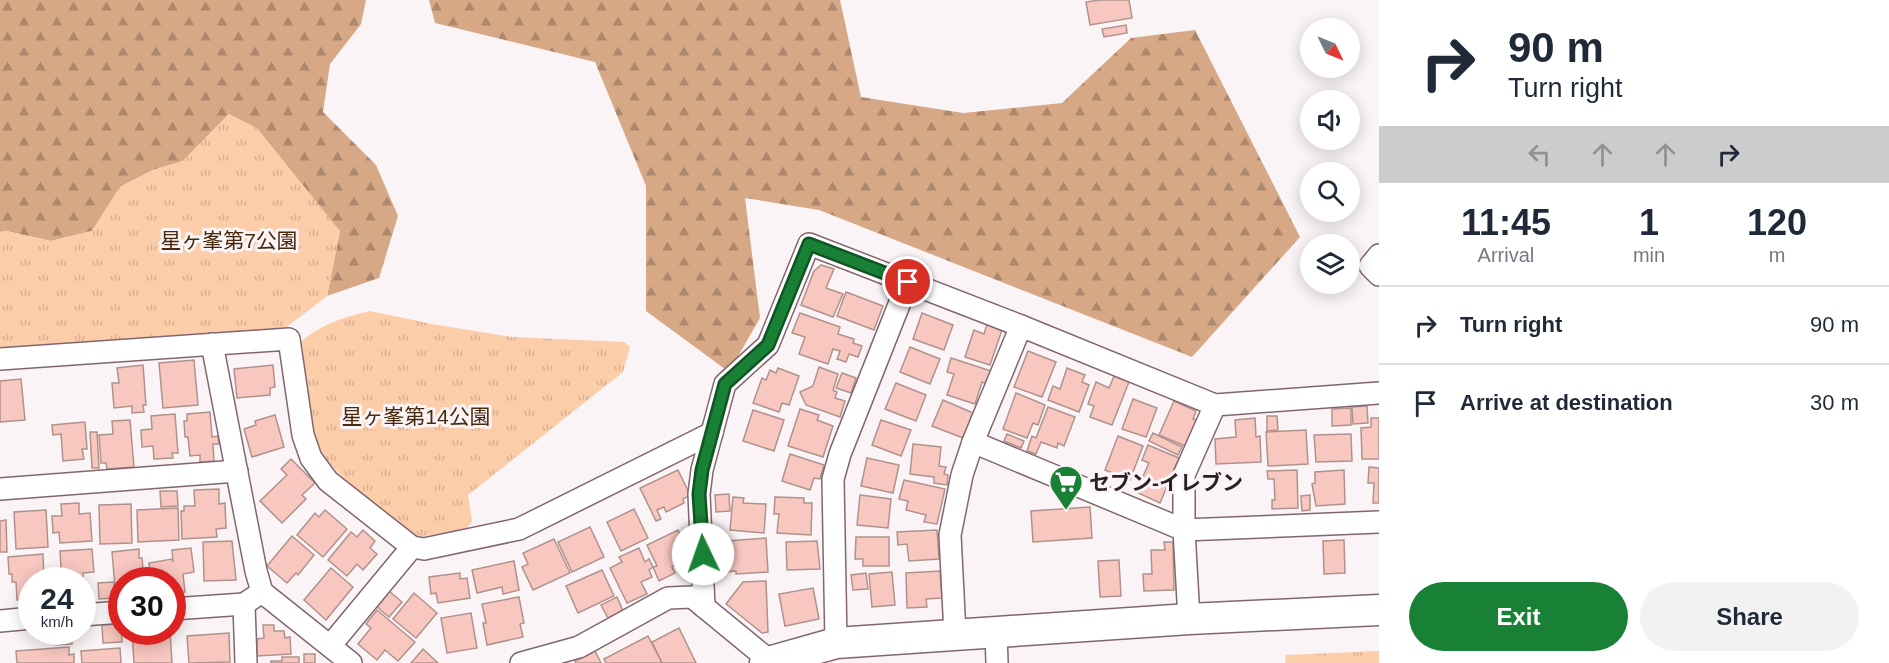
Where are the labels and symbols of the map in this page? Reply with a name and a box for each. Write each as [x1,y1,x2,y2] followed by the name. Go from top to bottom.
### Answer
[1300,18,1360,78] north arrow
[160,229,298,252] park label: 星ヶ峯第7公園
[882,256,933,307] pin
[341,405,491,428] park label: 星ヶ峯第14公園
[1048,464,1084,511] supermarket icon: セブン-イレブン
[1089,471,1243,494] place label: セブン-イレブン
[671,522,735,586] position arrow
[108,567,186,645] speed limit sign: 30

